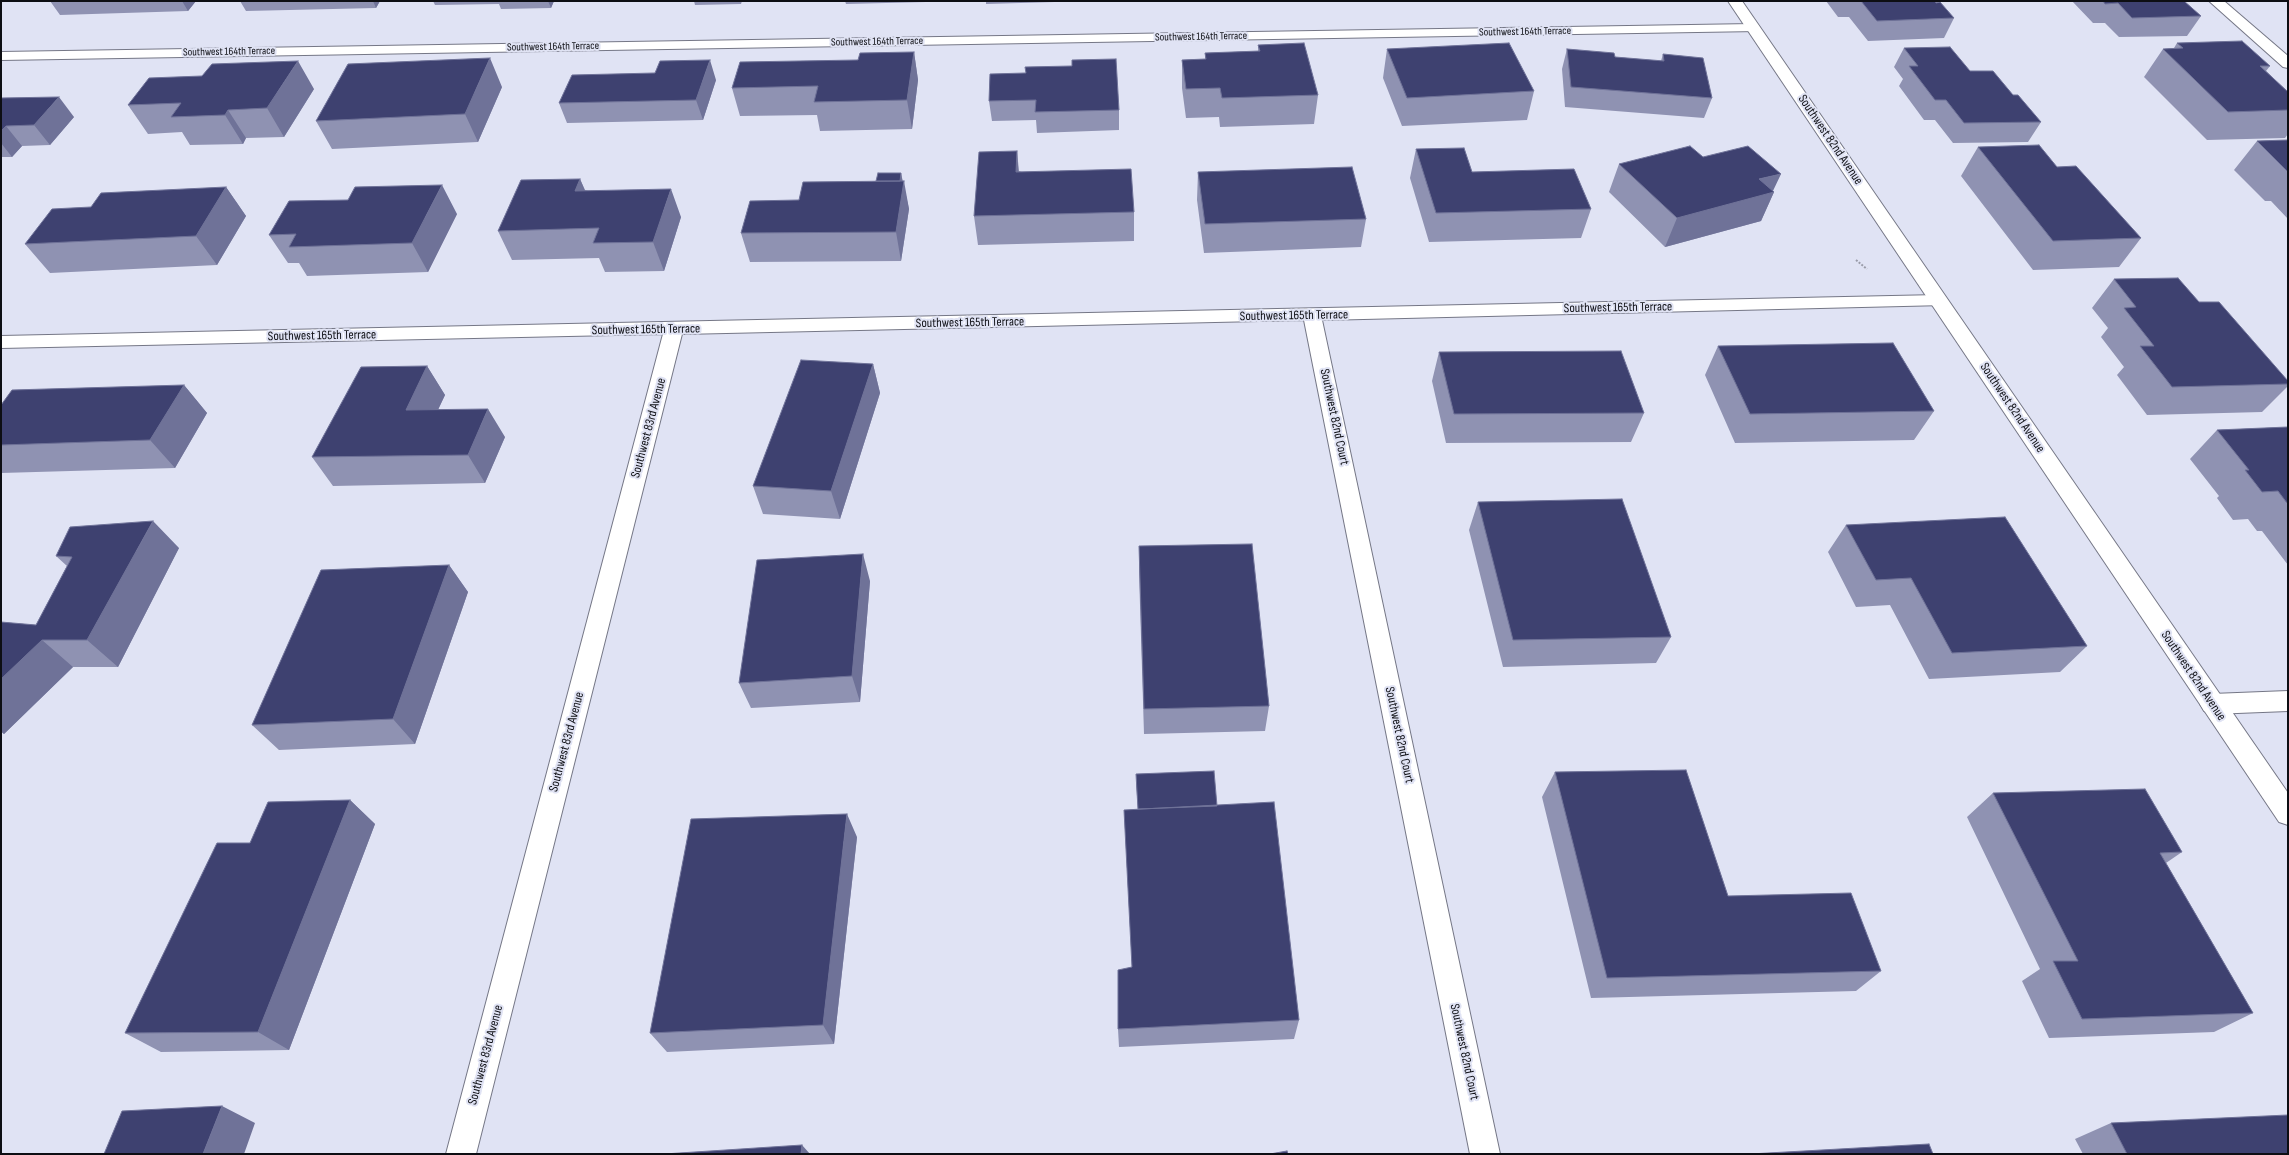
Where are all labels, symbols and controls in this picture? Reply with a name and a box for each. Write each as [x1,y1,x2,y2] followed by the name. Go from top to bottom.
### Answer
[1479,25,1571,39] street label: Southwest 164th Terrace
[1155,30,1247,44] street label: Southwest 164th Terrace
[831,35,923,49] street label: Southwest 164th Terrace
[507,40,599,54] street label: Southwest 164th Terrace
[183,45,275,59] street label: Southwest 164th Terrace
[1794,92,1866,188] street label: Southwest 82nd Avenue
[1564,299,1672,317] street label: Southwest 165th Terrace
[1240,307,1348,325] street label: Southwest 165th Terrace
[916,314,1024,332] street label: Southwest 165th Terrace
[592,321,700,339] street label: Southwest 165th Terrace
[268,327,376,345] street label: Southwest 165th Terrace
[1976,360,2048,456] street label: Southwest 82nd Avenue
[1316,367,1352,467] street label: Southwest 82nd Court
[628,376,670,480] street label: Southwest 83rd Avenue
[2157,628,2229,724] street label: Southwest 82nd Avenue
[1381,685,1417,785] street label: Southwest 82nd Court
[546,690,588,794] street label: Southwest 83rd Avenue
[1446,1002,1482,1102] street label: Southwest 82nd Court
[465,1003,507,1107] street label: Southwest 83rd Avenue

